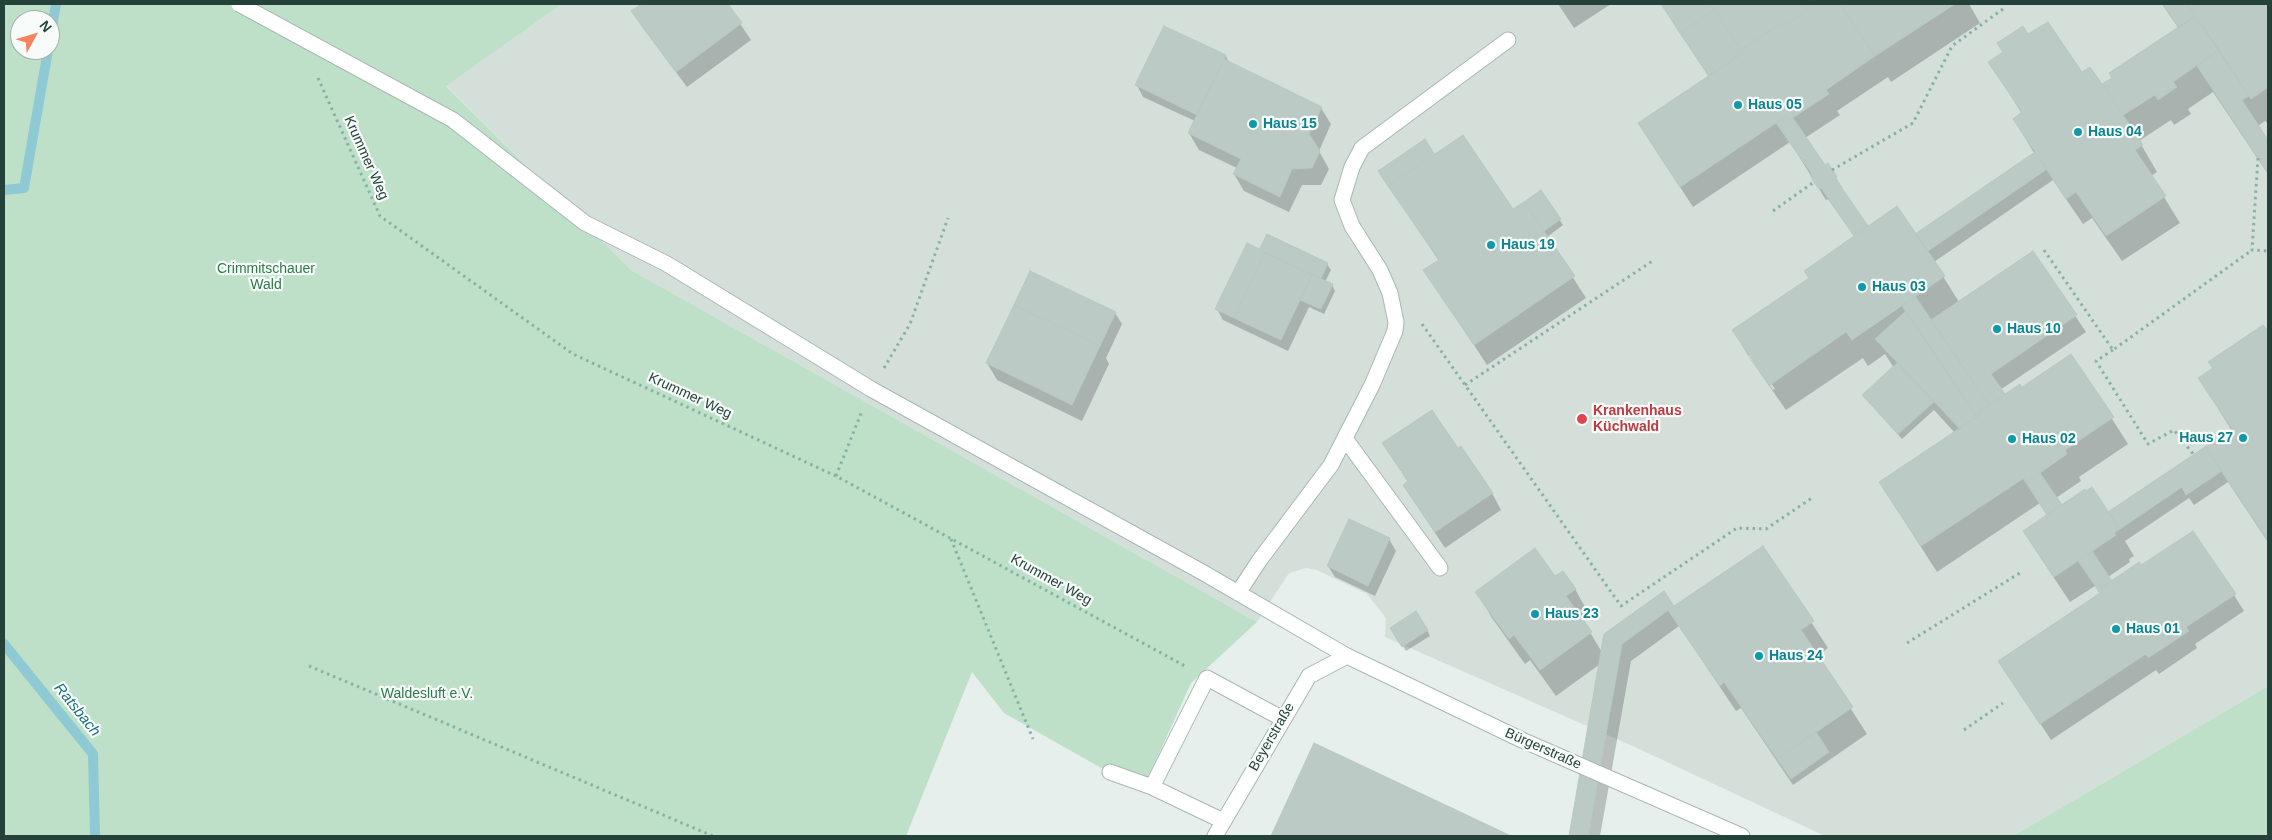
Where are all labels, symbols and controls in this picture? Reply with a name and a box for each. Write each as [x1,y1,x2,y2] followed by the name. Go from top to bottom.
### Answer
[10,10,60,60] north arrow
[36,17,55,35] text: N
[1748,97,1802,113] place label: Haus 05
[1732,99,1744,111] marker: Haus 05
[340,113,392,203] street label: Krummer Weg
[1263,116,1317,132] place label: Haus 15
[1247,118,1259,130] marker: Haus 15
[2088,124,2142,140] place label: Haus 04
[2072,126,2084,138] marker: Haus 04
[1501,237,1555,253] place label: Haus 19
[1485,239,1497,251] marker: Haus 19
[217,261,315,294] park label: Crimmitschauer Wald
[1872,279,1926,295] place label: Haus 03
[1856,281,1868,293] marker: Haus 03
[2007,321,2061,337] place label: Haus 10
[1991,323,2003,335] marker: Haus 10
[646,369,734,423] street label: Krummer Weg
[1593,403,1682,436] place label: Krankenhaus Küchwald
[1575,412,1589,426] marker: Krankenhaus Küchwald
[2179,430,2233,446] place label: Haus 27
[2022,431,2076,447] place label: Haus 02
[2237,432,2249,444] marker: Haus 27
[2006,433,2018,445] marker: Haus 02
[1008,551,1094,609] street label: Krummer Weg
[1545,606,1599,622] place label: Haus 23
[1529,608,1541,620] marker: Haus 23
[2126,621,2180,637] place label: Haus 01
[2110,623,2122,635] marker: Haus 01
[1769,648,1823,664] place label: Haus 24
[1753,650,1765,662] marker: Haus 24
[50,680,104,740] water label: Ratsbach
[381,686,473,702] park label: Waldesluft e.V.
[1246,700,1298,774] street label: Beyerstraße
[1502,725,1584,773] street label: Bürgerstraße

